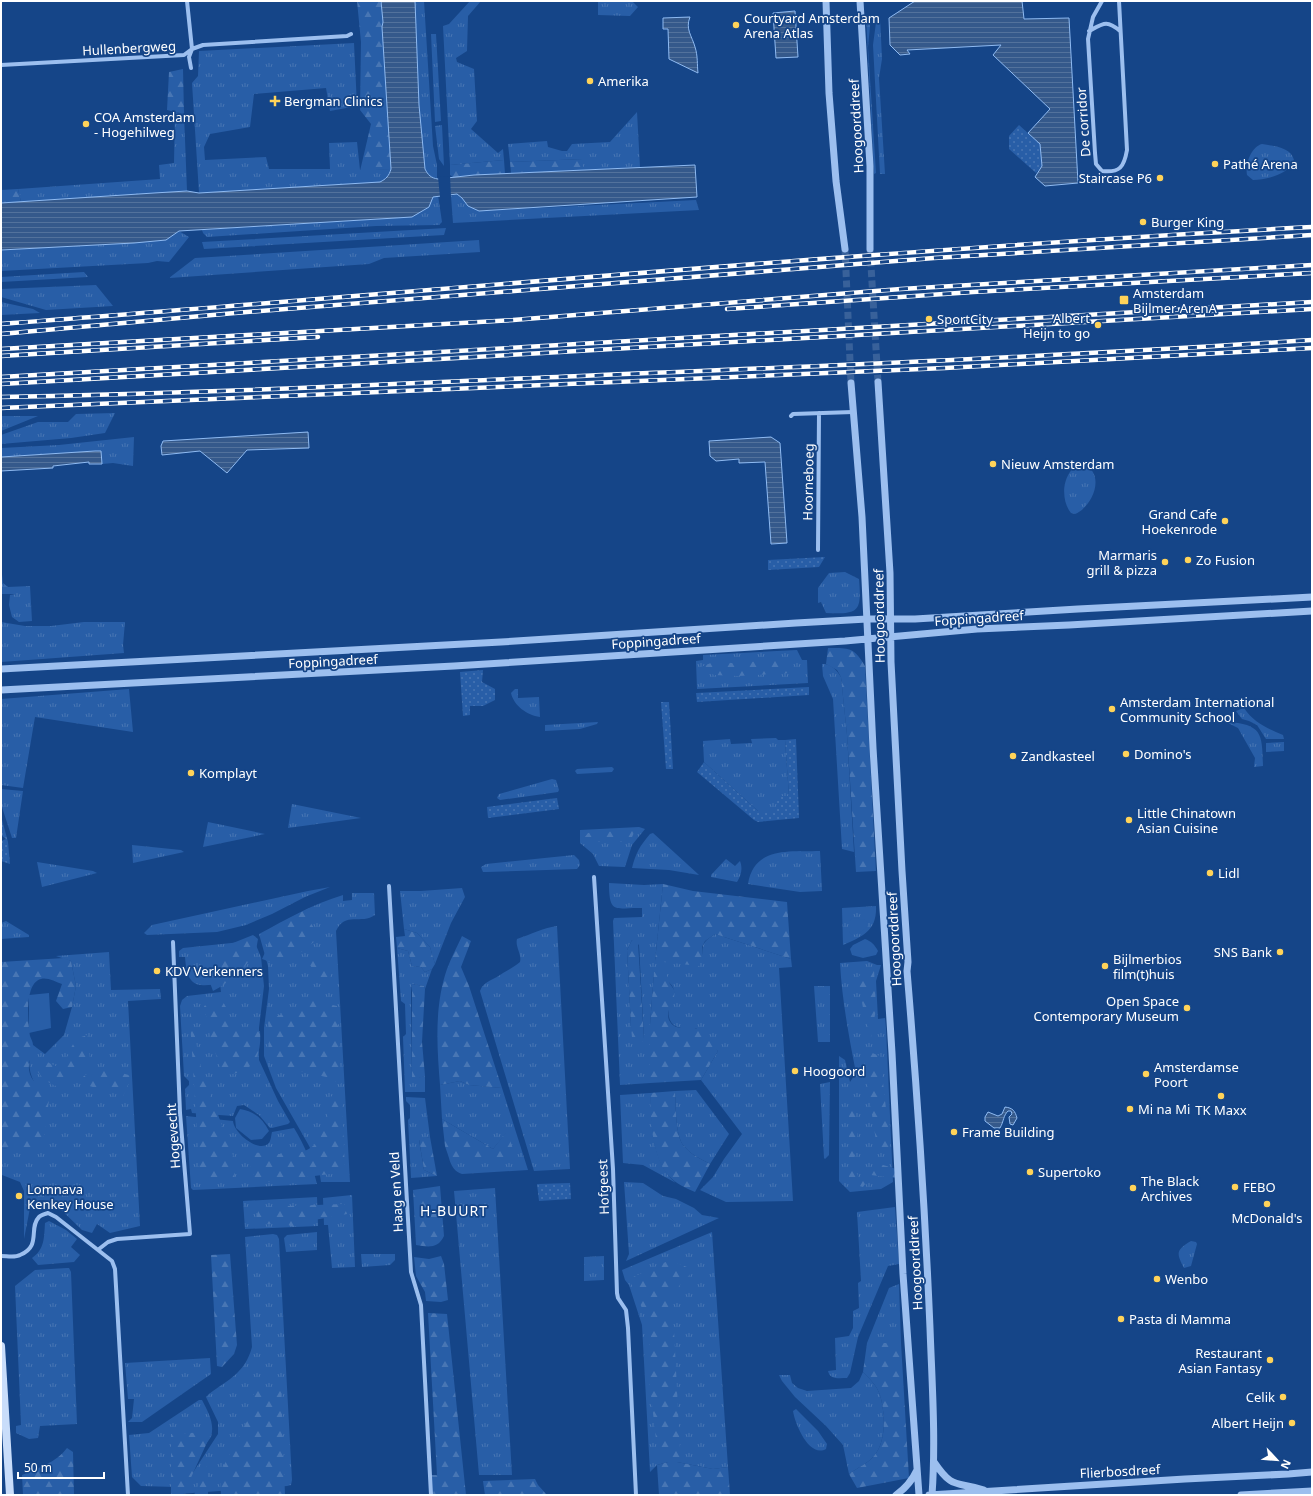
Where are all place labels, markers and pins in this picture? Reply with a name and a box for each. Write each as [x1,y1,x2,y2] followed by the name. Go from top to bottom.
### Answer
[744,9,880,42] place label: Courtyard Amsterdam Arena Atlas
[731,20,741,30] marker: Courtyard Amsterdam Arena Atlas
[598,72,649,90] place label: Amerika
[585,76,595,86] marker: Amerika
[284,92,383,110] place label: Bergman Clinics
[269,95,281,107] marker: Bergman Clinics
[94,108,195,141] place label: COA Amsterdam - Hogehilweg
[81,119,91,129] marker: COA Amsterdam - Hogehilweg
[1223,155,1298,173] place label: Pathé Arena
[1210,159,1220,169] marker: Pathé Arena
[1079,169,1152,187] place label: Staircase P6
[1155,173,1165,183] marker: Staircase P6
[1151,213,1224,231] place label: Burger King
[1138,217,1148,227] marker: Burger King
[1133,284,1218,317] place label: Amsterdam Bijlmer ArenA
[1118,294,1130,306] marker: Amsterdam Bijlmer ArenA
[1023,309,1090,342] place label: Albert Heijn to go
[937,310,993,328] place label: SportCity
[924,314,934,324] marker: SportCity
[1093,320,1103,330] marker: Albert Heijn to go
[1001,455,1114,473] place label: Nieuw Amsterdam
[988,459,998,469] marker: Nieuw Amsterdam
[1142,505,1217,538] place label: Grand Cafe Hoekenrode
[1220,516,1230,526] marker: Grand Cafe Hoekenrode
[1086,546,1157,579] place label: Marmaris grill & pizza
[1196,551,1255,569] place label: Zo Fusion
[1183,555,1193,565] marker: Zo Fusion
[1160,557,1170,567] marker: Marmaris grill & pizza
[1120,693,1274,726] place label: Amsterdam International Community School
[1107,704,1117,714] marker: Amsterdam International Community School
[1134,745,1191,763] place label: Domino's
[1021,747,1095,765] place label: Zandkasteel
[1121,749,1131,759] marker: Domino's
[1008,751,1018,761] marker: Zandkasteel
[199,764,257,782] place label: Komplayt
[186,768,196,778] marker: Komplayt
[1137,804,1236,837] place label: Little Chinatown Asian Cuisine
[1124,815,1134,825] marker: Little Chinatown Asian Cuisine
[1218,864,1240,882] place label: Lidl
[1205,868,1215,878] marker: Lidl
[1214,943,1272,961] place label: SNS Bank
[1275,947,1285,957] marker: SNS Bank
[1113,950,1182,983] place label: Bijlmerbios film(t)huis
[1100,961,1110,971] marker: Bijlmerbios film(t)huis
[165,962,263,980] place label: KDV Verkenners
[152,966,162,976] marker: KDV Verkenners
[1033,992,1179,1025] place label: Open Space Contemporary Museum
[1182,1003,1192,1013] marker: Open Space Contemporary Museum
[1154,1058,1239,1091] place label: Amsterdamse Poort
[803,1062,865,1080] place label: Hoogoord
[790,1066,800,1076] marker: Hoogoord
[1141,1069,1151,1079] marker: Amsterdamse Poort
[1216,1091,1226,1101] marker: TK Maxx
[1138,1100,1190,1118] place label: Mi na Mi
[1195,1101,1247,1119] place label: TK Maxx
[1125,1104,1135,1114] marker: Mi na Mi
[962,1123,1055,1141] place label: Frame Building
[949,1127,959,1137] marker: Frame Building
[1038,1163,1101,1181] place label: Supertoko
[1025,1167,1035,1177] marker: Supertoko
[1141,1172,1199,1205] place label: The Black Archives
[1243,1178,1276,1196] place label: FEBO
[27,1180,114,1213] place label: Lomnava Kenkey House
[1230,1182,1240,1192] marker: FEBO
[1128,1183,1138,1193] marker: The Black Archives
[14,1191,24,1201] marker: Lomnava Kenkey House
[1262,1199,1272,1209] marker: McDonald's
[1232,1209,1302,1227] place label: McDonald's
[1165,1270,1208,1288] place label: Wenbo
[1152,1274,1162,1284] marker: Wenbo
[1129,1310,1231,1328] place label: Pasta di Mamma
[1116,1314,1126,1324] marker: Pasta di Mamma
[1178,1344,1262,1377] place label: Restaurant Asian Fantasy
[1265,1355,1275,1365] marker: Restaurant Asian Fantasy
[1246,1388,1275,1406] place label: Celik
[1278,1392,1288,1402] marker: Celik
[1212,1414,1284,1432] place label: Albert Heijn
[1287,1418,1297,1428] marker: Albert Heijn

